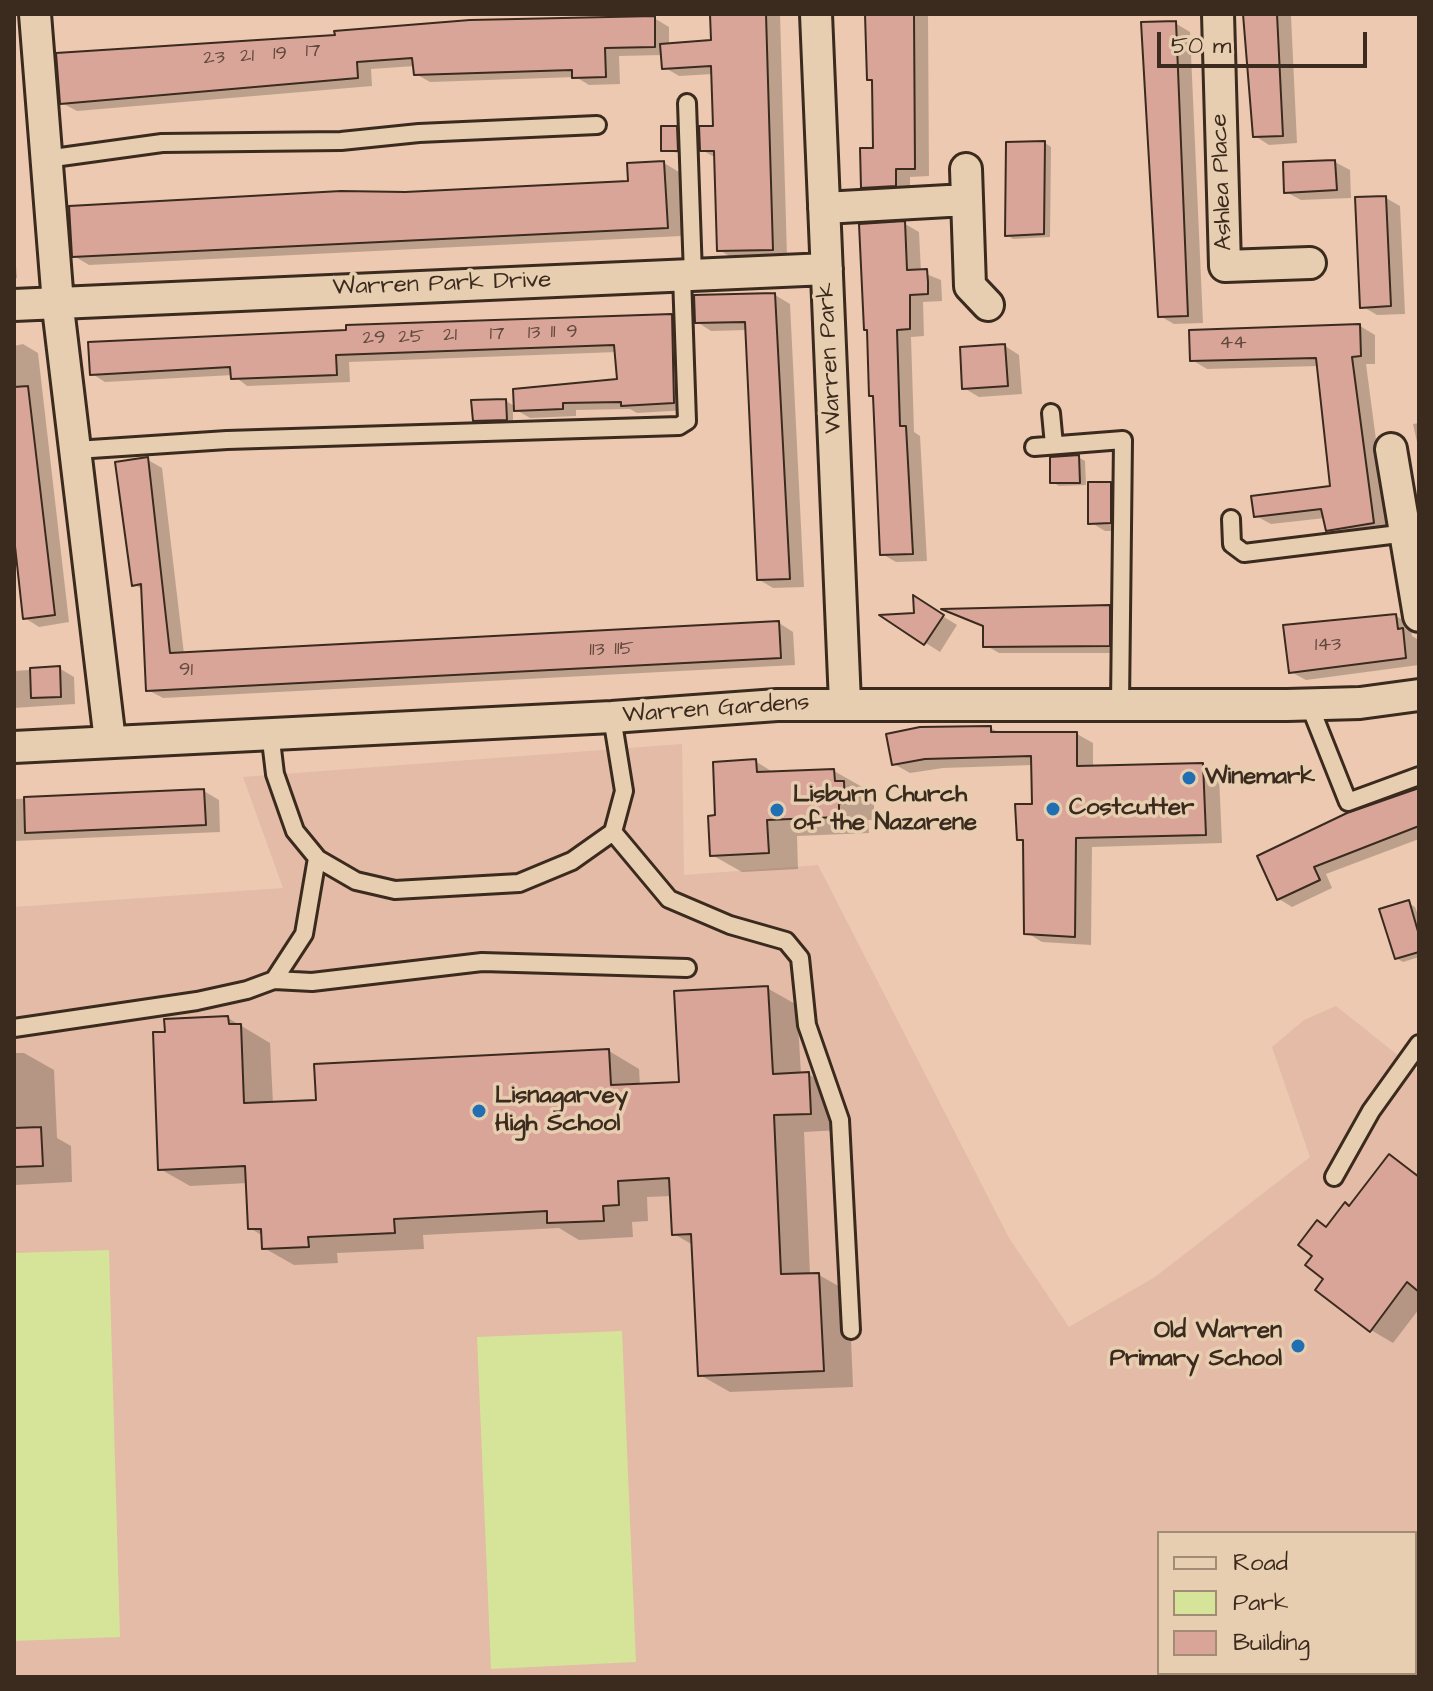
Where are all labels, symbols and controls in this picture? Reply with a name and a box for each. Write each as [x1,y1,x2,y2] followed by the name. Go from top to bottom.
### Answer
[1161,16,1371,66] scale bar
[1171,29,1231,63] text: 50 m
[306,40,320,64] house number: 17
[273,43,287,67] house number: 19
[240,45,254,69] house number: 21
[203,47,225,71] house number: 23
[1206,113,1240,251] street label: Ashlea Place
[332,267,552,303] street label: Warren Park Drive
[813,282,849,434] street label: Warren Park
[550,321,556,345] house number: 11
[566,321,578,345] house number: 9
[528,322,540,346] house number: 13
[490,323,504,347] house number: 17
[443,324,457,348] house number: 21
[398,326,424,350] house number: 25
[363,327,385,351] house number: 29
[1219,332,1247,356] house number: 44
[1315,634,1341,658] house number: 143
[614,638,634,662] house number: 115
[589,639,605,663] house number: 113
[179,659,193,683] house number: 91
[622,689,810,731] street label: Warren Gardens
[1205,764,1315,792] place label: Winemark
[1180,769,1198,787] marker: Winemark
[793,782,977,838] place label: Lisburn Church of the Nazarene
[1069,795,1194,823] place label: Costcutter
[1044,800,1062,818] marker: Costcutter
[768,801,786,819] marker: Lisburn Church of the Nazarene
[495,1083,628,1139] place label: Lisnagarvey High School
[470,1102,488,1120] marker: Lisnagarvey High School
[1110,1318,1282,1374] place label: Old Warren Primary School
[1289,1337,1307,1355] marker: Old Warren Primary School
[1157,1531,1417,1675] legend
[1233,1546,1288,1580] text: Road
[1233,1586,1289,1620] text: Park
[1233,1626,1310,1660] text: Building

